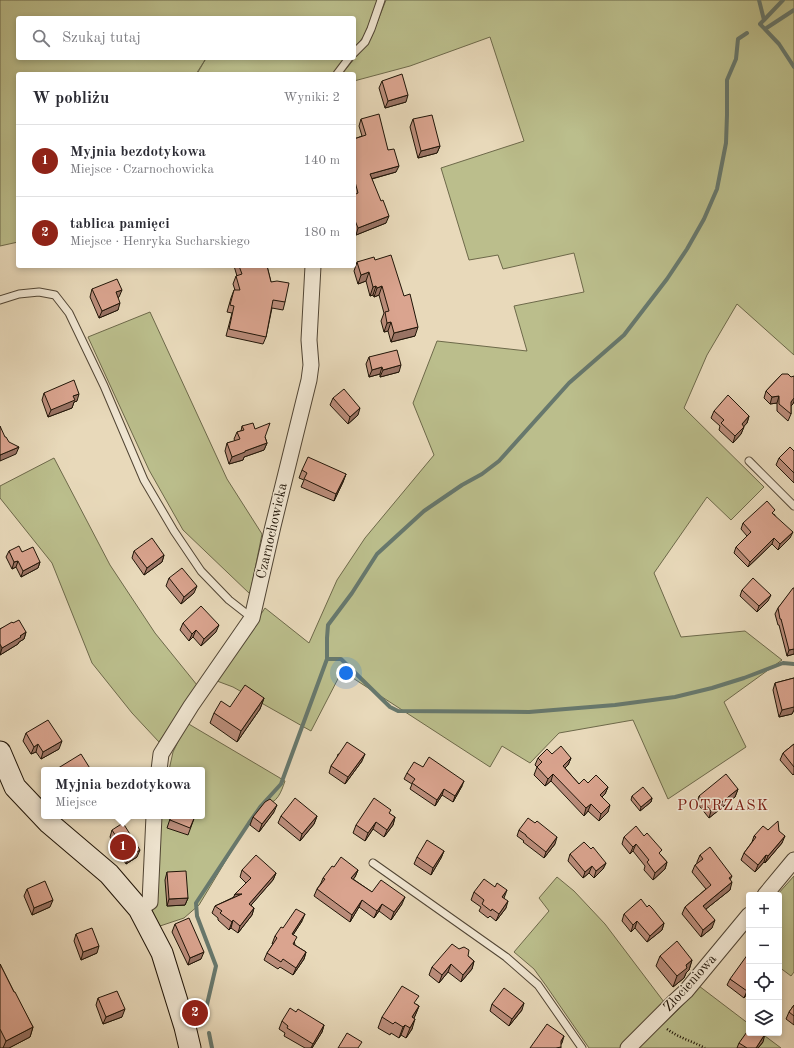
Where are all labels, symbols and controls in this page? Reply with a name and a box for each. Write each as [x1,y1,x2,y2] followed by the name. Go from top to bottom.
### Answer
[16,16,356,60] search box
[30,27,52,49] icon: search
[62,31,141,46] text: Szukaj tutaj
[32,90,109,107] text: W pobliżu
[284,91,340,104] text: Wyniki: 2
[70,145,206,160] text: Myjnia bezdotykowa
[41,154,49,167] text: 1
[303,154,340,167] text: 140 m
[70,163,214,176] text: Miejsce · Czarnochowicka
[70,217,170,232] text: tablica pamięci
[41,226,49,239] text: 2
[303,226,340,239] text: 180 m
[70,235,250,248] text: Miejsce · Henryka Sucharskiego
[254,482,290,580] street label: Czarnochowicka
[336,663,356,683] your location
[41,767,205,819] popup
[55,778,191,793] text: Myjnia bezdotykowa
[55,796,97,809] text: Miejsce
[677,799,769,814] district label: POTRZASK
[110,832,136,862] pin: 1
[746,892,782,1036] map controls
[746,892,782,928] button: +
[746,928,782,964] button: −
[661,952,719,1014] street label: Złocieniowa
[746,964,782,1000] button: locate
[182,998,208,1028] pin: 2
[746,1000,782,1036] button: layers

